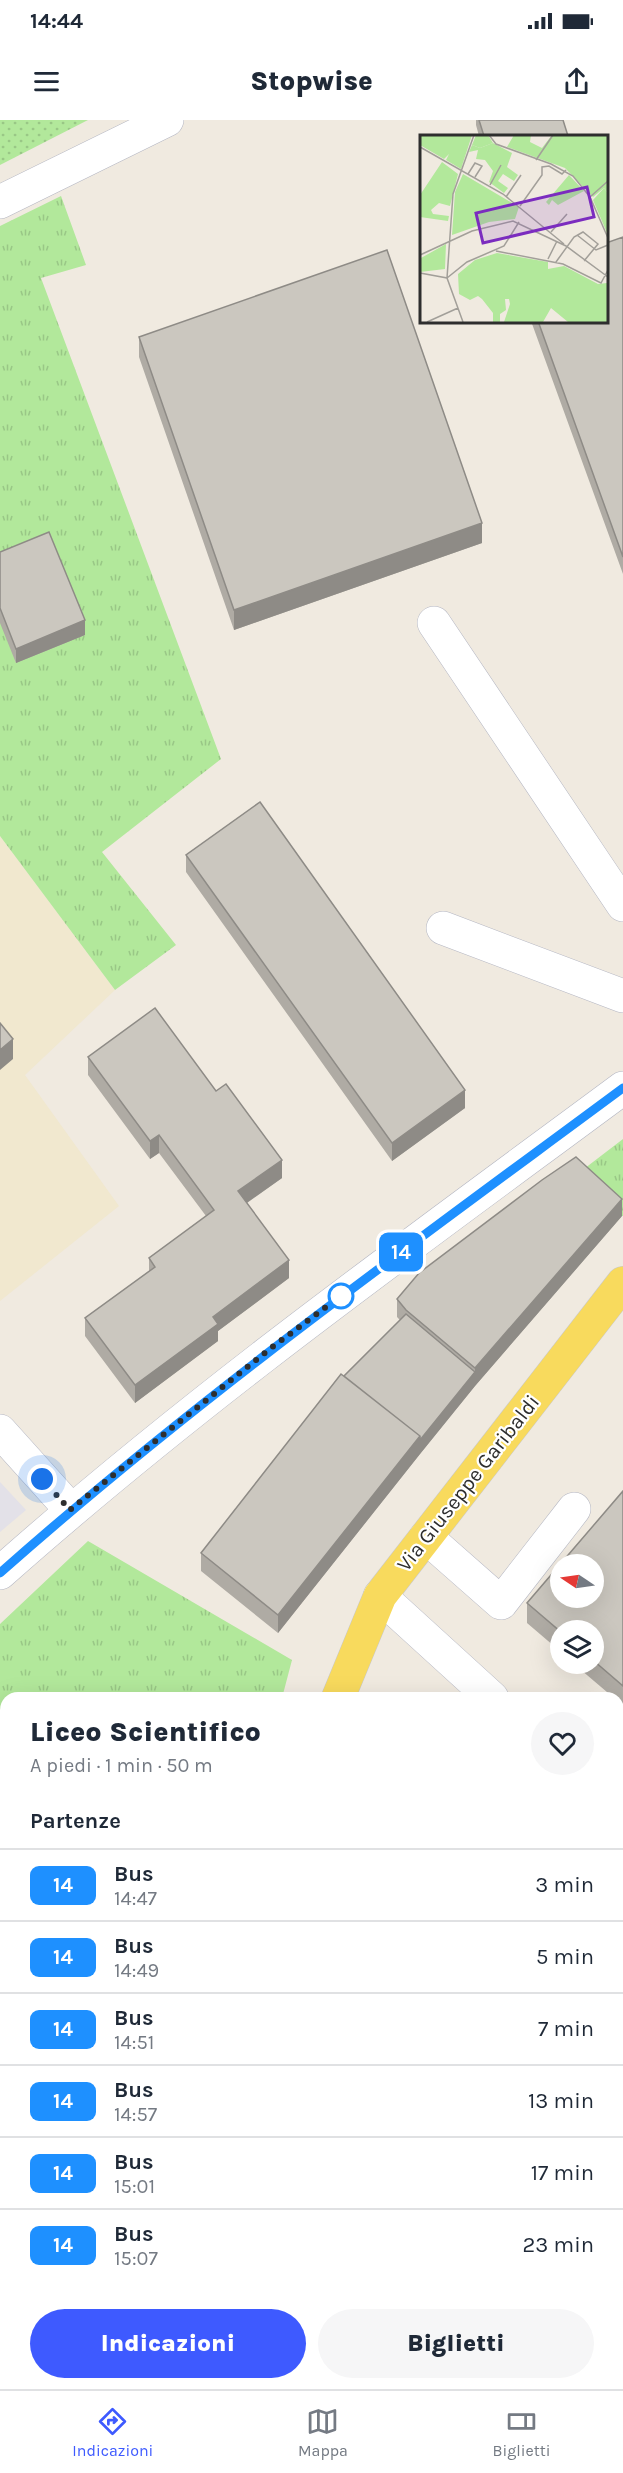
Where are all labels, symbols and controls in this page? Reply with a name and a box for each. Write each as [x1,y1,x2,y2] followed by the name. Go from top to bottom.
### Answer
[30,8,83,34] text: 14:44
[30,65,63,98] icon: menu
[250,65,373,97] text: Stopwise
[560,65,593,98] icon: share
[420,135,608,322] inset map
[374,1232,428,1272] line badge: 14
[391,1240,411,1264] text: 14
[328,1283,354,1309] unlabelled marker
[392,1390,544,1576] street label: Via Giuseppe Garibaldi
[27,1464,57,1494] your location
[550,1554,604,1608] north arrow
[550,1554,604,1674] map controls
[550,1620,604,1674] button: layers
[531,1712,594,1775] button: heart
[30,1715,261,1748] text: Liceo Scientifico
[30,1754,213,1777] text: A piedi · 1 min · 50 m
[30,1808,121,1834] text: Partenze
[114,1861,154,1887] text: Bus
[535,1872,594,1898] text: 3 min
[53,1873,73,1897] text: 14
[114,1887,157,1910] text: 14:47
[114,1933,154,1959] text: Bus
[536,1944,594,1970] text: 5 min
[53,1945,73,1969] text: 14
[114,1959,159,1982] text: 14:49
[114,2005,154,2031] text: Bus
[538,2016,594,2042] text: 7 min
[53,2017,73,2041] text: 14
[114,2031,154,2054] text: 14:51
[114,2077,154,2103] text: Bus
[528,2088,594,2114] text: 13 min
[53,2089,73,2113] text: 14
[114,2103,157,2126] text: 14:57
[114,2149,154,2175] text: Bus
[531,2160,594,2186] text: 17 min
[53,2161,73,2185] text: 14
[114,2175,155,2198] text: 15:01
[114,2221,154,2247] text: Bus
[523,2232,594,2258] text: 23 min
[53,2233,73,2257] text: 14
[114,2247,158,2270] text: 15:07
[30,2309,306,2378] button: Indicazioni
[318,2309,594,2378] button: Biglietti
[72,2405,153,2460] tab: Indicazioni
[298,2405,348,2460] tab: Mappa
[493,2405,551,2460] tab: Biglietti

